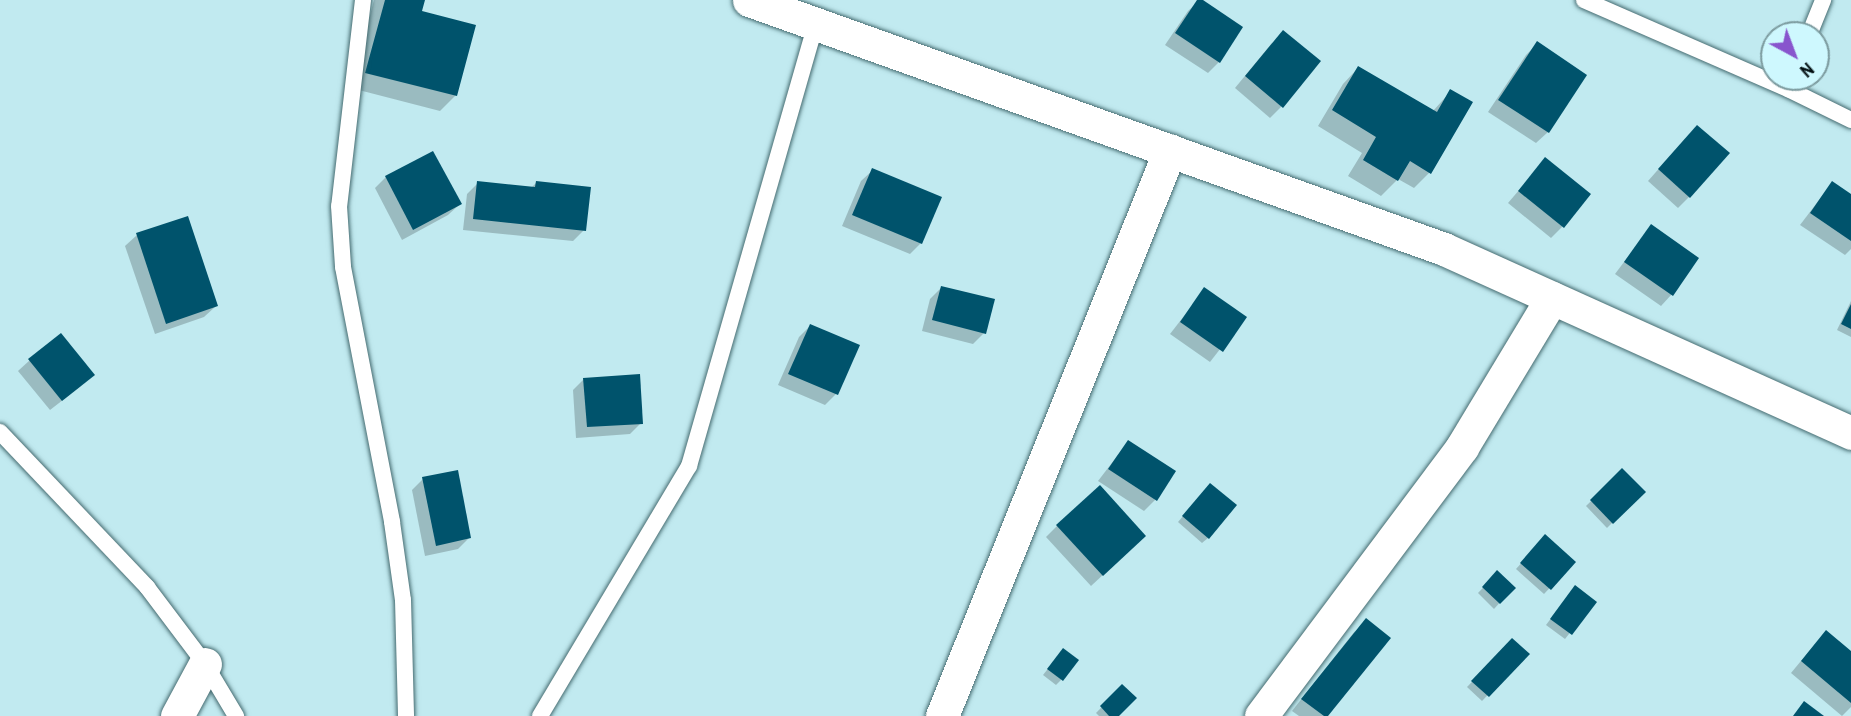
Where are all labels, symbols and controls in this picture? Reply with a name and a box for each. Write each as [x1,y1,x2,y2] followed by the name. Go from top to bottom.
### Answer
[1760,21,1830,91] north arrow
[1795,57,1820,84] text: N

